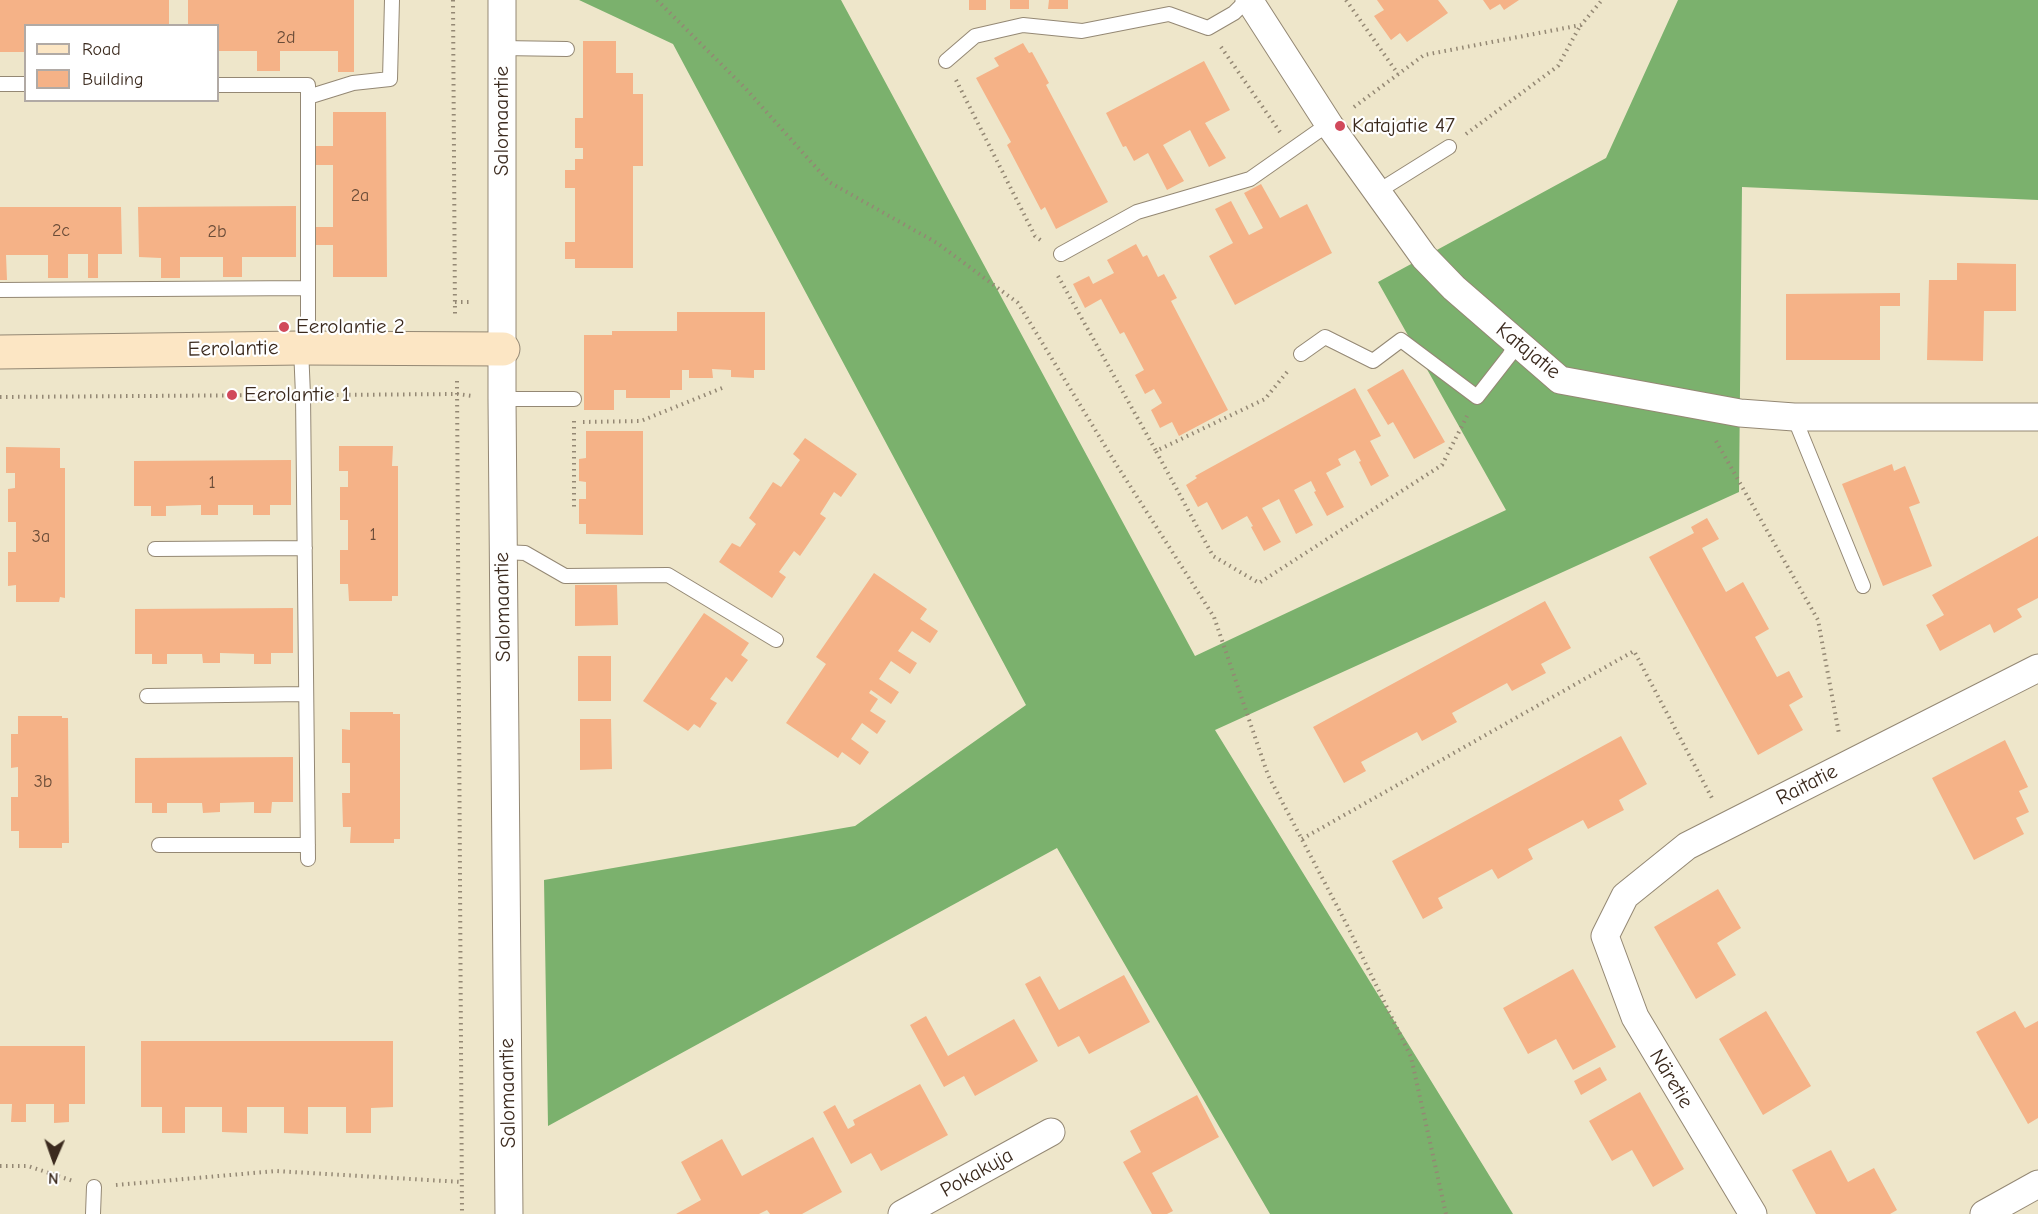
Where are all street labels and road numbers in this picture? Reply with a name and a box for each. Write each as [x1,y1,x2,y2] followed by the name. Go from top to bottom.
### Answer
[489,66,515,176] street label: Salomaantie
[1491,317,1565,385] street label: Katajatie
[187,336,279,362] street label: Eerolantie
[489,552,517,662] street label: Salomaantie
[1772,759,1842,811] street label: Raitatie
[494,1038,522,1148] street label: Salomaantie
[1644,1045,1698,1113] street label: Näretie
[936,1143,1018,1203] street label: Pokakuja

